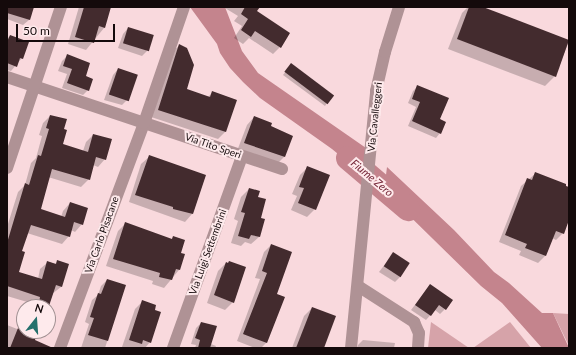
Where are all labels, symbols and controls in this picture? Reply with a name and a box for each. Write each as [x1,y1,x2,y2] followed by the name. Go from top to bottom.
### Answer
[18,16,117,42] scale bar
[23,23,50,38] text: 50 m
[365,82,385,152] street label: Via Cavalleggeri
[183,131,243,161] street label: Via Tito Speri
[348,157,396,199] water label: Fiume Zero
[83,195,121,275] street label: Via Carlo Pisacane
[187,208,229,296] street label: Via Luigi Settembrini
[16,299,56,339] north arrow
[33,301,45,315] text: N

